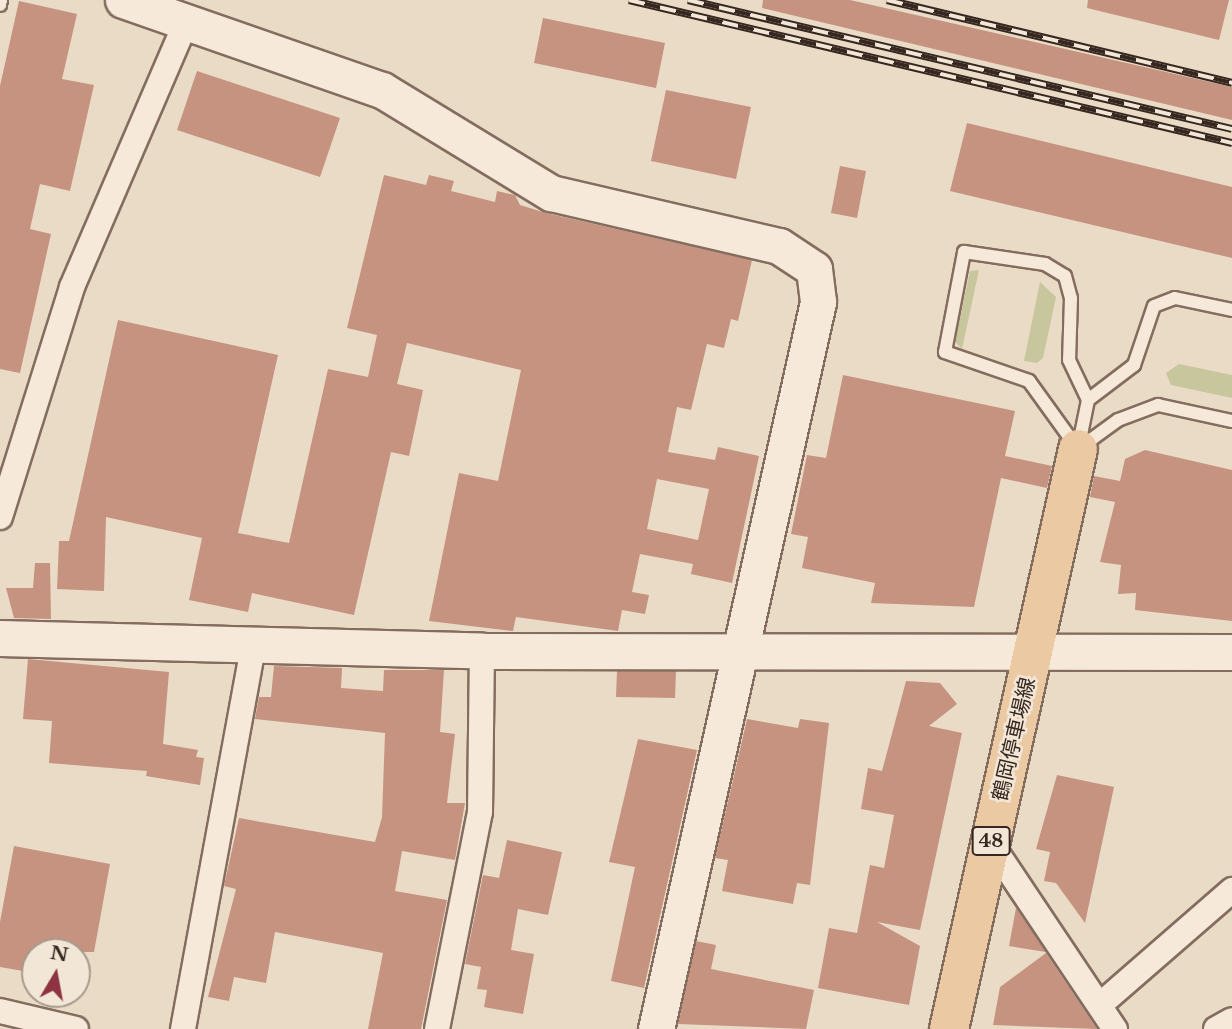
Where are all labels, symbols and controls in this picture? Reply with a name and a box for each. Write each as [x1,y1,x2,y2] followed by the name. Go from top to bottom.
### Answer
[988,675,1040,803] street label: 鶴岡停車場線
[970,826,1012,856] road number: 48
[21,938,91,1008] north arrow
[49,941,70,967] text: N

